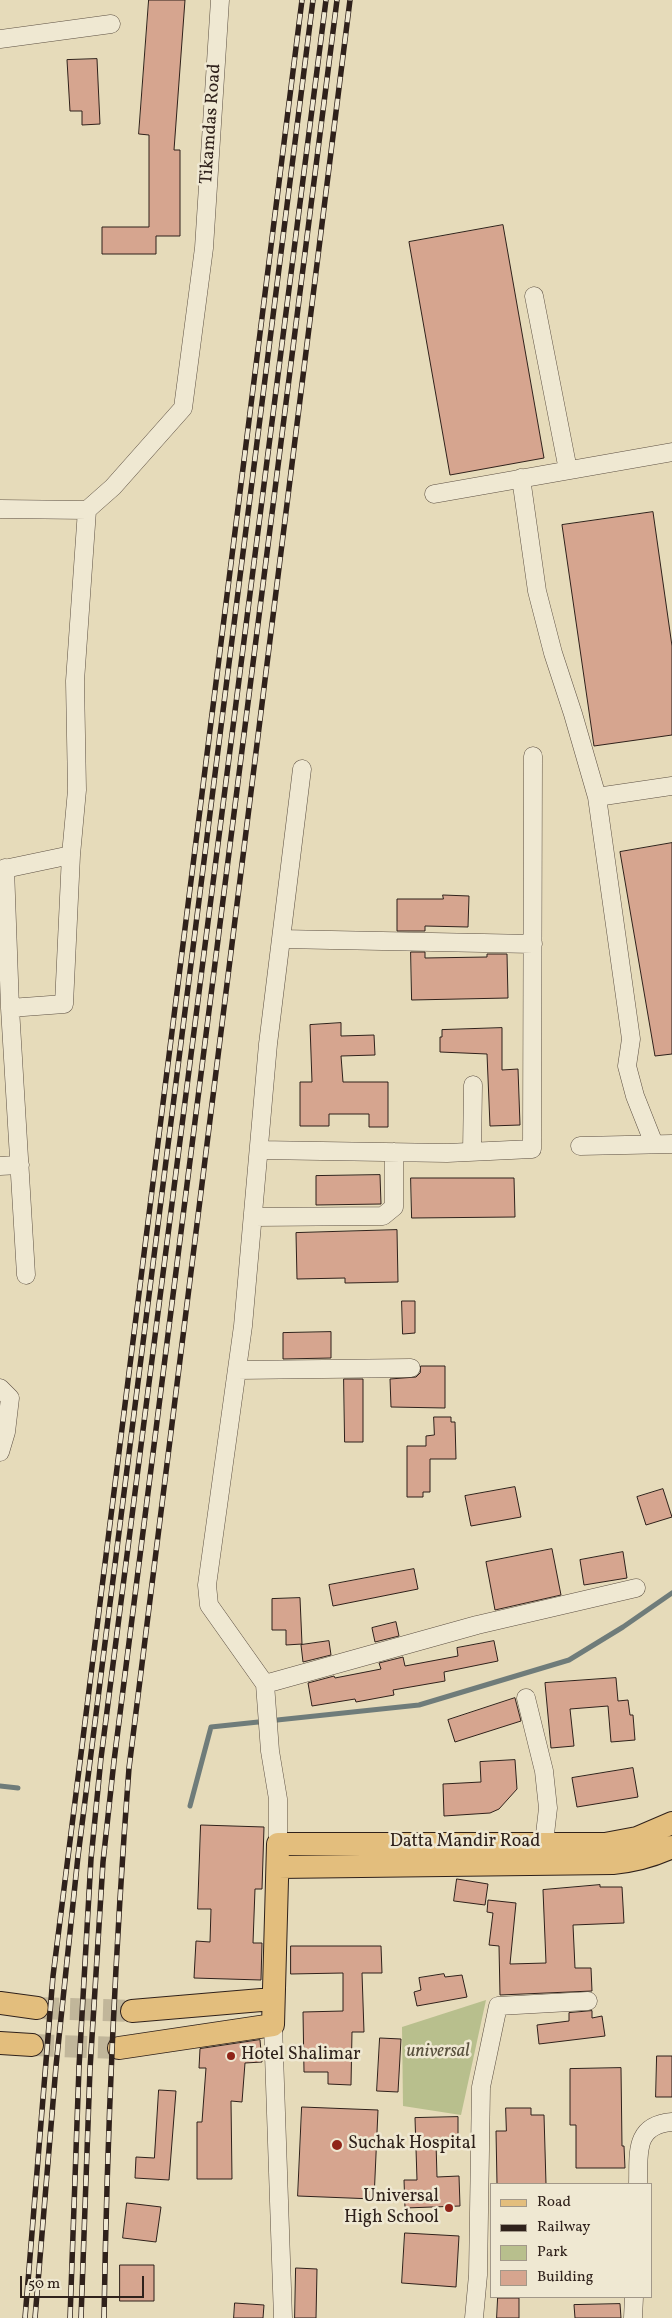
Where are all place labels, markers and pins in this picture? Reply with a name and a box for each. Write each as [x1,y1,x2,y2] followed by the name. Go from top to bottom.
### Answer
[241,2045,361,2067] place label: Hotel Shalimar
[225,2050,237,2062] marker: Hotel Shalimar
[348,2134,476,2156] place label: Suchak Hospital
[330,2138,344,2152] marker: Suchak Hospital
[344,2187,439,2230] place label: Universal High School
[443,2202,455,2214] marker: Universal High School

